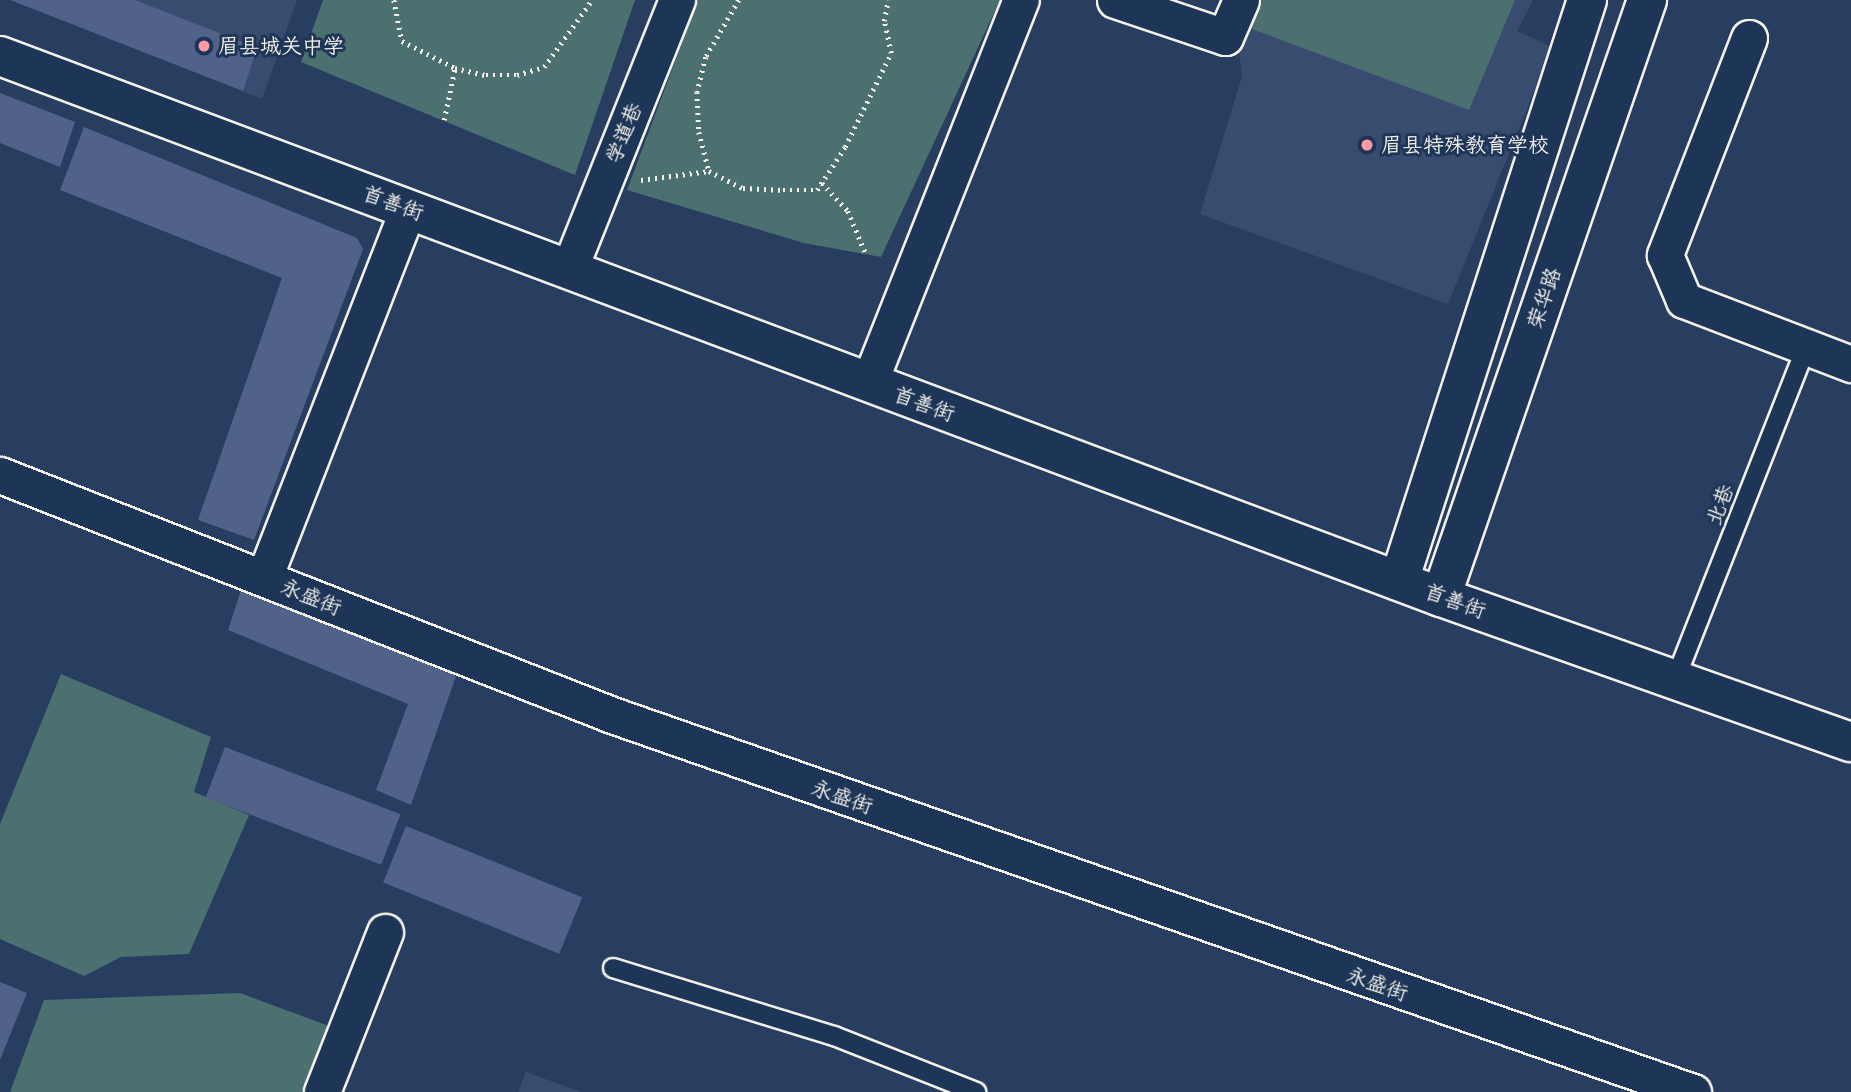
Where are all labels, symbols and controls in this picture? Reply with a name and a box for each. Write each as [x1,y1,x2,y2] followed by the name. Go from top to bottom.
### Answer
[218,33,344,59] place label: 眉县城关中学
[196,38,212,54] marker: 眉县城关中学
[601,99,647,167] street label: 学道巷
[1381,132,1549,158] place label: 眉县特殊教育学校
[1359,137,1375,153] marker: 眉县特殊教育学校
[359,180,427,226] street label: 首善街
[1522,264,1566,332] street label: 荣华路
[890,381,958,427] street label: 首善街
[1701,481,1739,529] street label: 北巷
[277,574,345,620] street label: 永盛街
[1421,578,1489,624] street label: 首善街
[808,775,876,819] street label: 永盛街
[1343,962,1411,1006] street label: 永盛街

